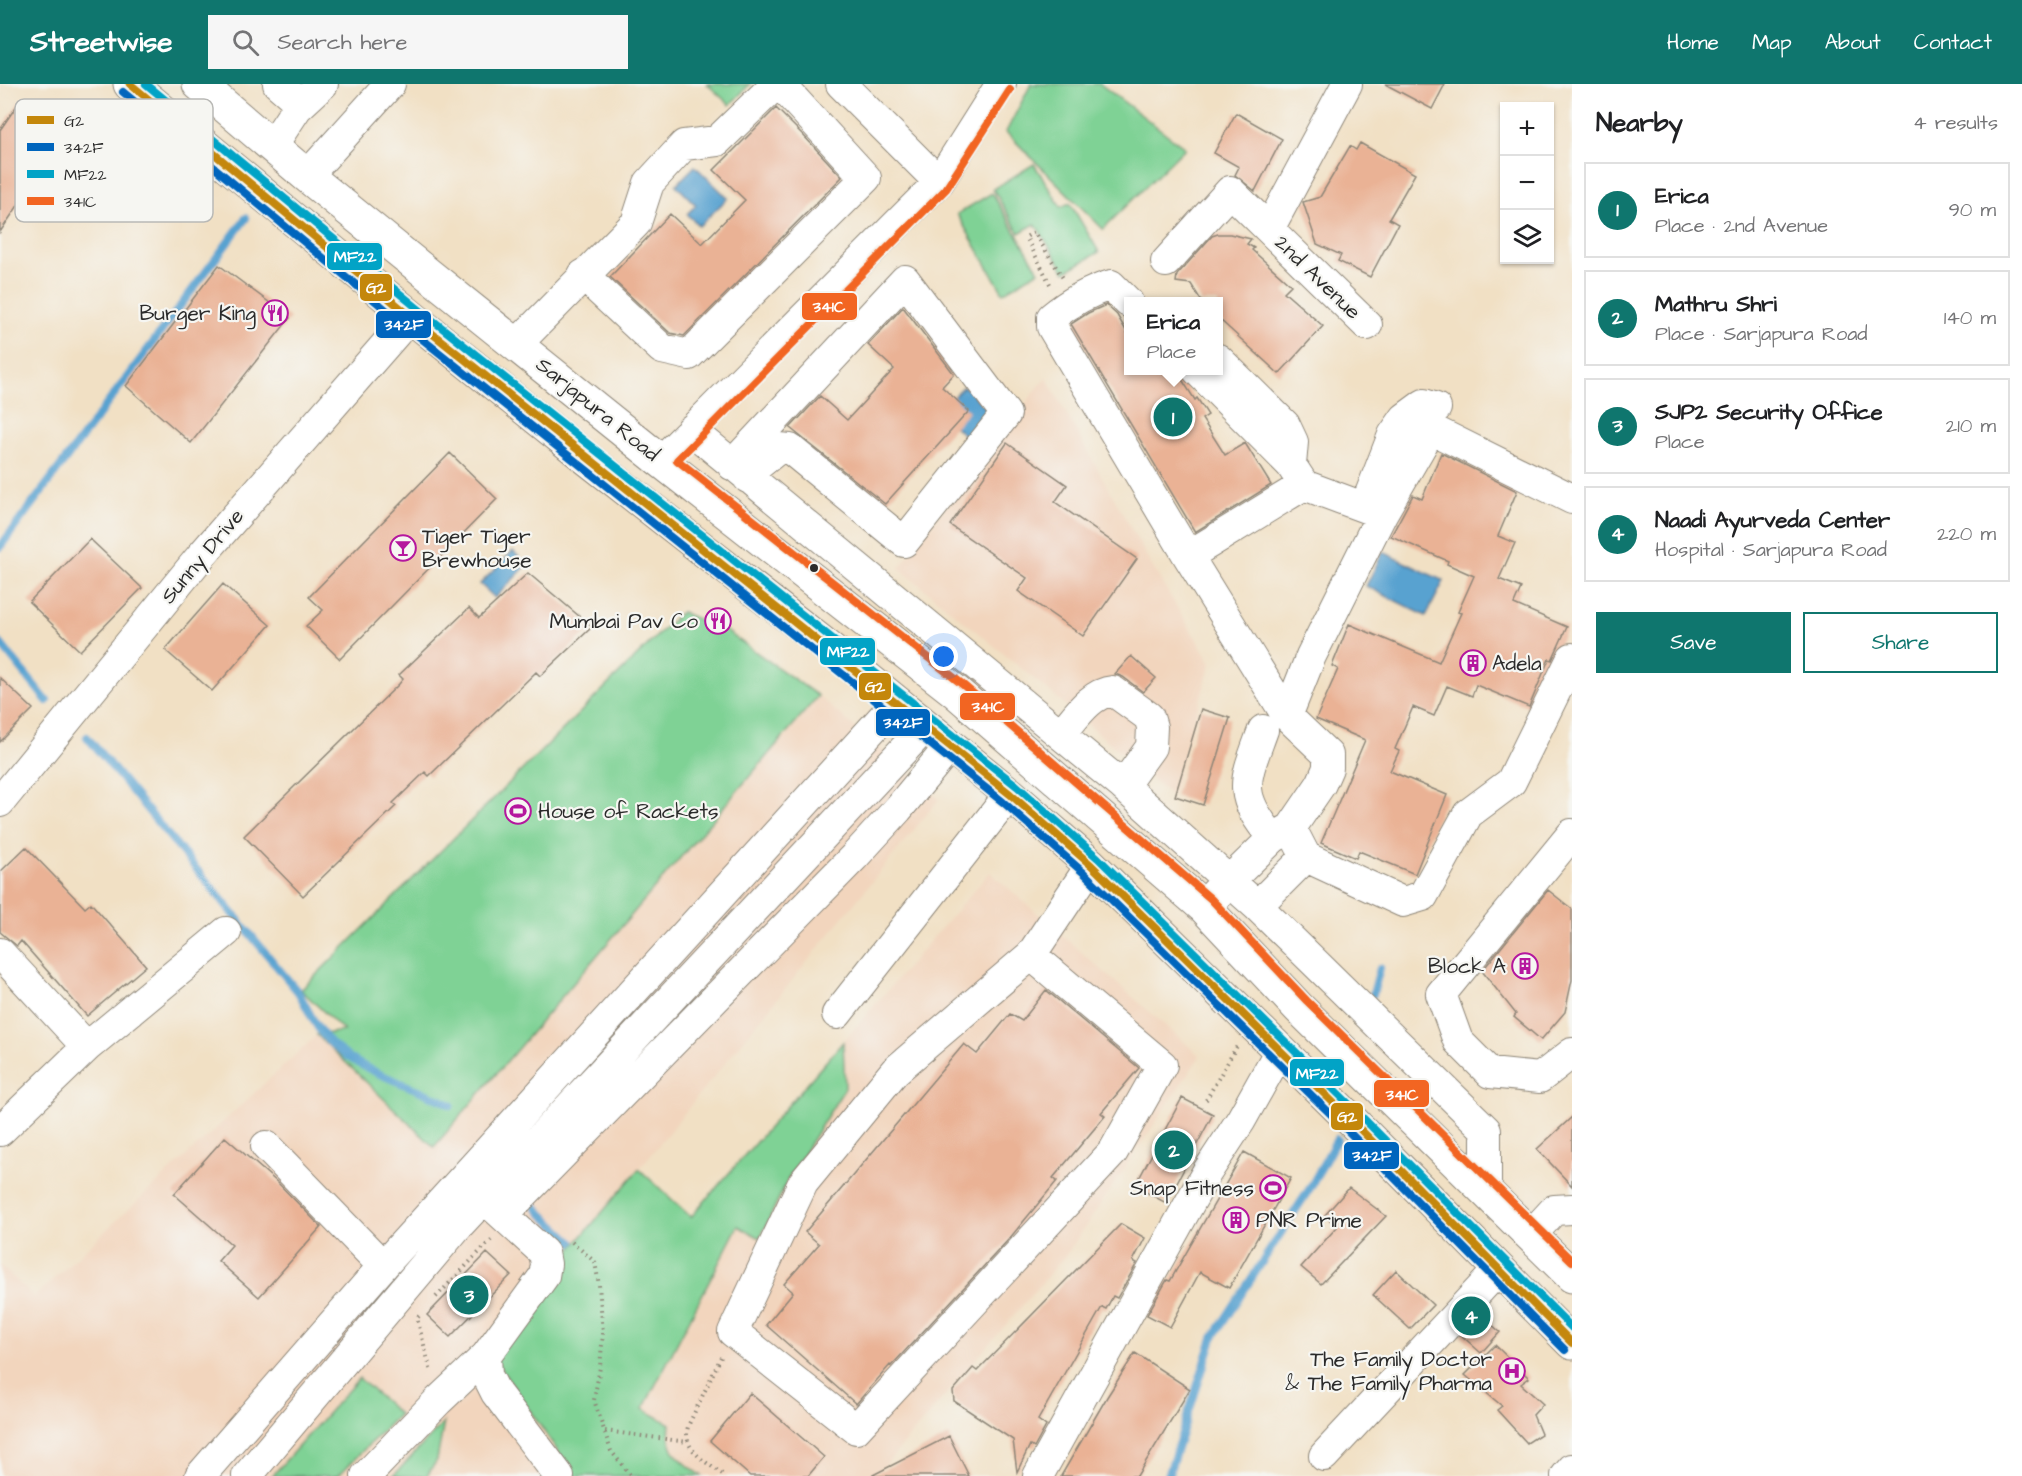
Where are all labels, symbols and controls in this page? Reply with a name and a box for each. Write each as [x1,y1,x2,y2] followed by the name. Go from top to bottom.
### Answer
[208,15,628,69] search box
[30,23,172,62] text: Streetwise
[229,26,262,59] icon: search
[277,27,407,58] text: Search here
[1667,28,1719,57] text: Home
[1752,28,1792,57] text: Map
[1825,28,1881,57] text: About
[1914,28,1992,57] text: Contact
[15,99,213,222] legend
[1500,102,1554,264] map controls
[1500,102,1554,156] button: +
[1596,105,1683,141] text: Nearby
[1913,109,1998,137] text: 4 results
[64,110,84,132] text: G2
[64,137,103,159] text: 342F
[1500,156,1554,210] button: −
[64,164,107,186] text: MF22
[1655,181,1709,212] text: Erica
[64,191,96,213] text: 341C
[1616,196,1619,224] text: 1
[1948,196,1996,224] text: 90 m
[1500,210,1554,264] button: layers
[1655,212,1828,240] text: Place · 2nd Avenue
[1268,229,1367,326] street label: 2nd Avenue
[326,242,383,271] line badge: MF22
[334,246,377,268] text: MF22
[359,273,393,302] line badge: G2
[366,277,387,299] text: G2
[1655,289,1777,320] text: Mathru Shri
[801,292,858,321] line badge: 341C
[812,296,846,318] text: 341C
[1124,297,1223,375] popup
[260,298,290,328] restaurant icon: Burger King
[139,299,256,330] place label: Burger King
[1612,304,1623,332] text: 2
[1944,304,1996,332] text: 140 m
[1147,307,1200,338] text: Erica
[375,310,432,339] line badge: 342F
[383,314,425,336] text: 342F
[1655,320,1868,348] text: Place · Sarjapura Road
[1147,338,1196,366] text: Place
[529,350,666,469] street label: Sarjapura Road
[1154,394,1192,440] pin: 1
[1655,397,1883,428] text: SJP2 Security Office
[1612,412,1623,440] text: 3
[1946,412,1996,440] text: 210 m
[1655,428,1705,456] text: Place
[154,503,252,611] street label: Sunny Drive
[1655,505,1890,536] text: Naadi Ayurveda Center
[1611,520,1624,548] text: 4
[1937,520,1996,548] text: 220 m
[422,522,532,575] place label: Tiger Tiger Brewhouse
[388,533,418,563] bar icon: Tiger Tiger Brewhouse
[1655,536,1887,564] text: Hospital · Sarjapura Road
[808,562,820,574] unlabelled marker
[703,606,733,636] restaurant icon: Mumbai Pav Co
[550,607,698,636] place label: Mumbai Pav Co
[1596,612,1791,673] button: Save
[1803,612,1998,673] button: Share
[819,637,876,666] line badge: MF22
[827,641,870,663] text: MF22
[929,642,958,671] your location
[1458,648,1488,678] building icon: Adela
[1492,649,1542,678] place label: Adela
[858,672,892,701] line badge: G2
[865,676,886,698] text: G2
[959,692,1016,721] line badge: 341C
[971,696,1005,718] text: 341C
[875,708,931,737] line badge: 342F
[882,712,924,734] text: 342F
[503,796,533,826] sports icon: House of Rackets
[538,797,718,826] place label: House of Rackets
[1510,951,1540,981] building icon: Block A
[1428,952,1507,981] place label: Block A
[1289,1058,1345,1087] line badge: MF22
[1296,1063,1339,1085] text: MF22
[1373,1079,1430,1108] line badge: 341C
[1385,1084,1419,1106] text: 341C
[1330,1102,1364,1131] line badge: G2
[1337,1106,1358,1128] text: G2
[1154,1128,1194,1172] pin: 2
[1343,1141,1400,1170] line badge: 342F
[1351,1145,1393,1167] text: 342F
[1258,1173,1288,1203] sports icon: Snap Fitness
[1130,1174,1254,1204] place label: Snap Fitness
[1221,1205,1251,1235] building icon: PNR Prime
[1256,1206,1362,1235] place label: PNR Prime
[450,1272,488,1318] pin: 3
[1452,1294,1490,1338] pin: 4
[1285,1345,1492,1400] place label: The Family Doctor & The Family Pharma
[1497,1356,1527,1386] hospital icon: The Family Doctor & The Family Pharma

